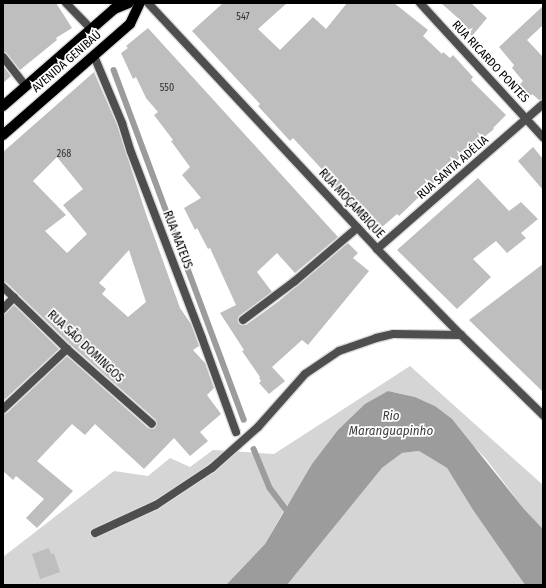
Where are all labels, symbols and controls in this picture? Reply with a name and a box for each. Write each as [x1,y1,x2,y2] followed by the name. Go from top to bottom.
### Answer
[236,12,250,24] house number: 547
[448,18,532,106] street label: RUA RICARDO PONTES
[29,28,105,96] street label: AVENIDA GENIBAÚ
[160,83,174,95] house number: 550
[414,133,492,203] street label: RUA SANTA ADÉLIA
[57,149,71,161] house number: 268
[315,166,387,242] street label: RUA MOÇAMBIQUE
[159,209,195,271] street label: RUA MATEUS
[44,308,126,386] street label: RUA SÃO DOMINGOS
[349,409,433,440] water label: Rio Maranguapinho

